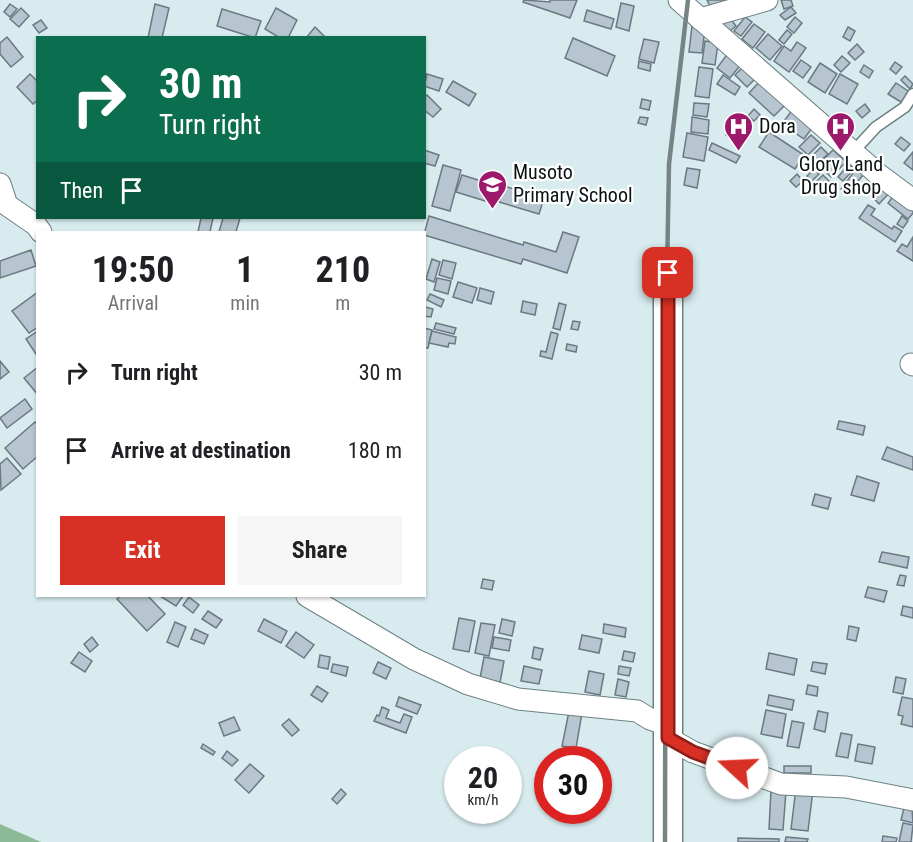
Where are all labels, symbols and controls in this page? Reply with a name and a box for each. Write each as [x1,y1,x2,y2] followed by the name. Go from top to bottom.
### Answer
[159,59,242,108] text: 30 m
[60,60,138,138] icon: right
[159,109,261,141] text: Turn right
[722,110,754,152] hospital icon: Dora
[825,110,857,152] hospital icon: Glory Land Drug shop
[759,114,796,138] place label: Dora
[799,152,883,199] place label: Glory Land Drug shop
[513,160,633,207] place label: Musoto Primary School
[476,168,508,210] school or university icon: Musoto Primary School
[115,174,148,207] icon: arrive
[60,178,103,203] text: Then
[642,247,693,298] pin
[92,249,174,291] text: 19:50
[236,249,254,291] text: 1
[316,249,370,291] text: 210
[651,256,684,289] icon: arrive
[108,291,159,315] text: Arrival
[230,291,260,315] text: min
[335,291,350,315] text: m
[60,356,93,389] icon: right
[111,360,198,385] text: Turn right
[359,360,402,385] text: 30 m
[60,434,93,467] icon: arrive
[111,438,291,463] text: Arrive at destination
[348,438,402,463] text: 180 m
[60,516,225,585] button: Exit
[237,516,402,585] button: Share
[705,736,769,800] position arrow
[534,746,612,824] speed limit sign: 30
[468,760,498,795] text: 20
[468,791,498,809] text: km/h

